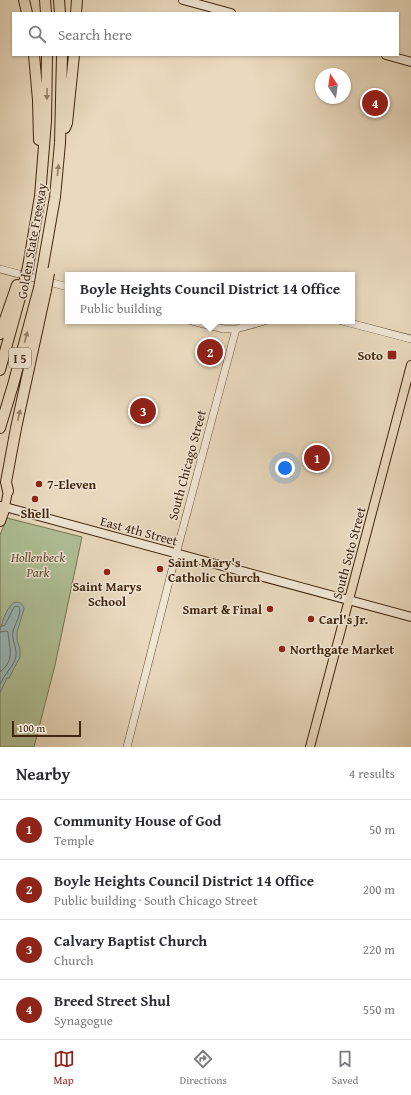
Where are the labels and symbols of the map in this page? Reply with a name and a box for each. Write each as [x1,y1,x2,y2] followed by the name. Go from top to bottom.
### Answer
[315,68,351,104] north arrow
[44,88,50,101] one-way arrow
[362,88,388,118] pin: 4
[55,164,61,176] one-way arrow
[12,181,52,300] street label: Golden State Freeway
[23,331,29,343] one-way arrow
[197,337,223,367] pin: 2
[357,346,383,365] place label: Soto
[9,348,31,368] road number: I 5
[386,349,398,361] marker: Soto
[130,396,156,426] pin: 3
[163,407,211,522] street label: South Chicago Street
[16,408,22,421] one-way arrow
[304,443,330,473] pin: 1
[275,458,295,478] your location
[47,475,97,494] place label: 7-Eleven
[34,479,44,489] marker: 7-Eleven
[30,494,40,504] marker: Shell
[21,504,49,523] place label: Shell
[328,504,371,601] street label: South Soto Street
[98,512,180,551] street label: East 4th Street
[10,548,65,582] park label: Hollenbeck Park
[168,553,261,587] place label: Saint Mary's Catholic Church
[155,564,165,574] marker: Saint Mary's Catholic Church
[102,567,112,577] marker: Saint Marys School
[72,577,142,611] place label: Saint Marys School
[183,600,262,619] place label: Smart & Final
[265,604,275,614] marker: Smart & Final
[319,610,369,629] place label: Carl's Jr.
[306,614,316,624] marker: Carl's Jr.
[290,640,394,659] place label: Northgate Market
[277,644,287,654] marker: Northgate Market
[12,719,81,738] scale bar

